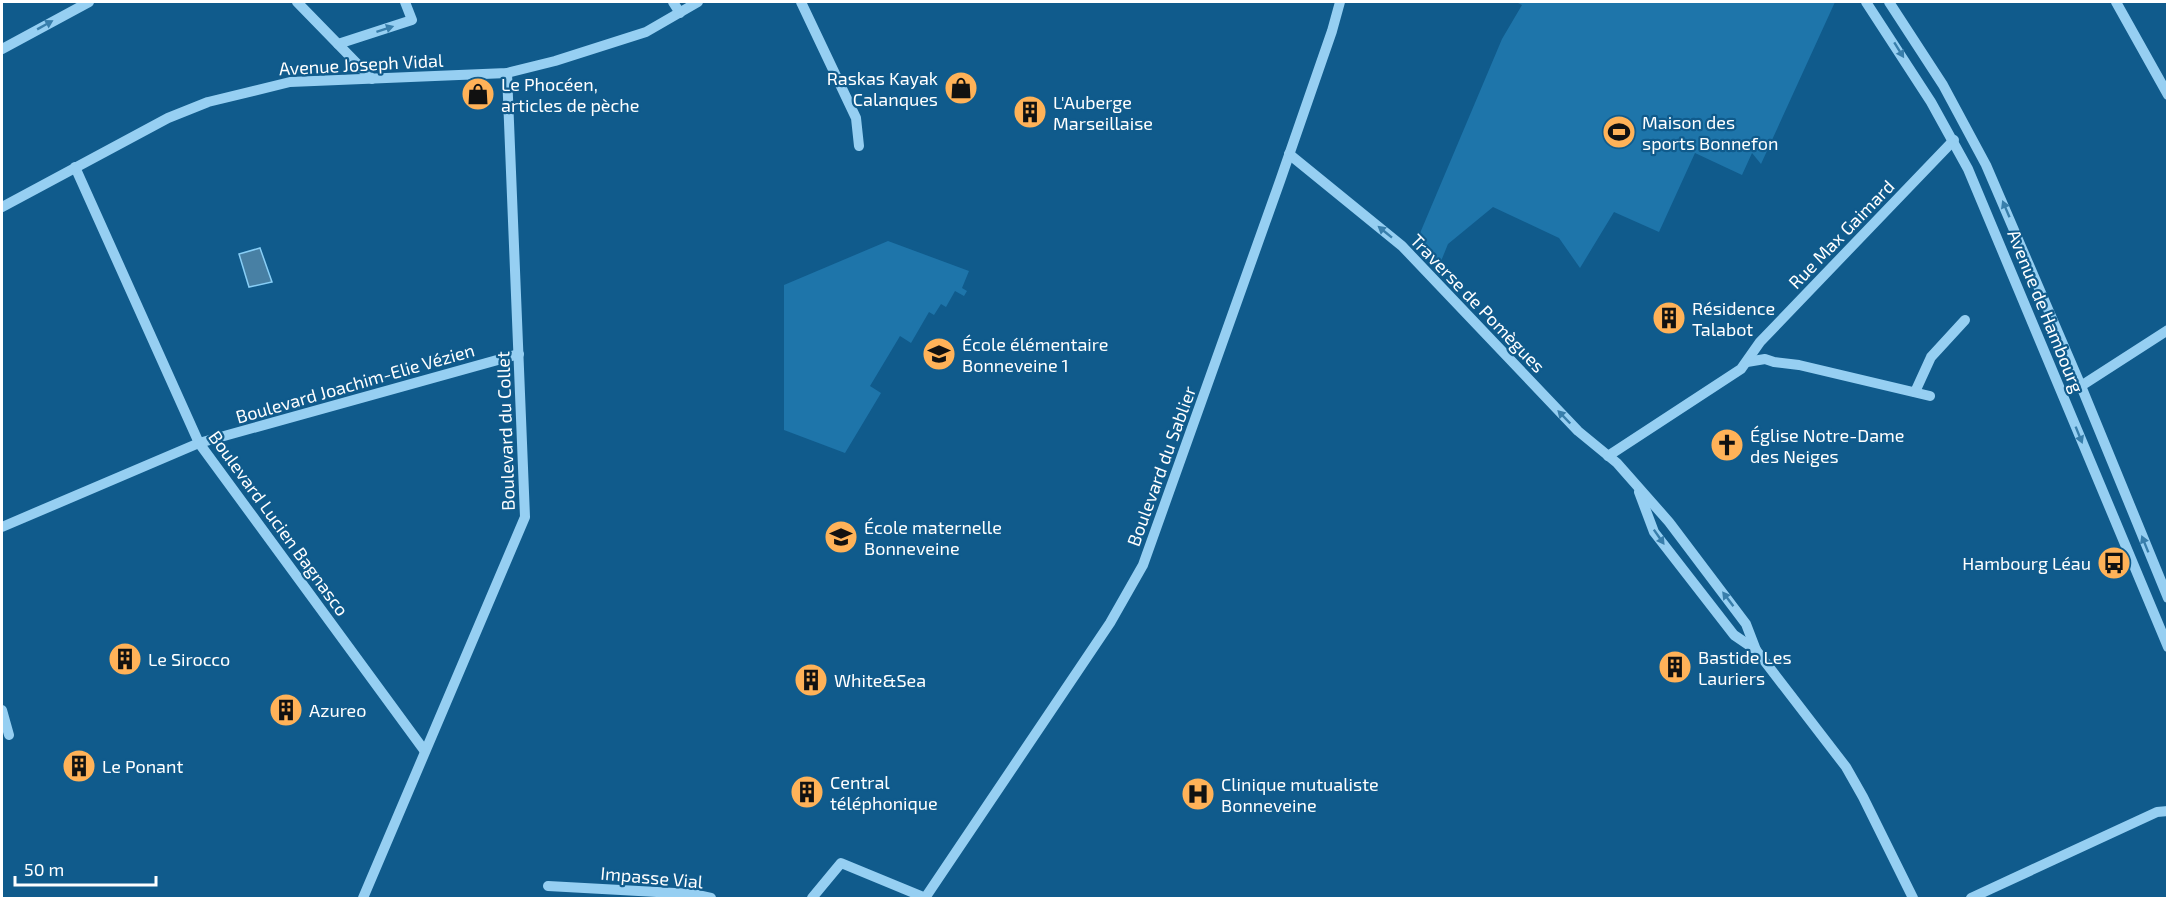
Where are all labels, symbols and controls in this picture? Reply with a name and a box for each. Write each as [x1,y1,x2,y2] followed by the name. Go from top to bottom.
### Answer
[37,20,54,30] one-way arrow
[376,23,394,33] one-way arrow
[1893,42,1904,58] one-way arrow
[278,49,444,79] street label: Avenue Joseph Vidal
[827,67,938,110] place label: Raskas Kayak Calanques
[943,70,979,106] shop icon: Raskas Kayak Calanques
[501,73,639,116] place label: Le Phocéen, articles de pèche
[460,76,496,112] shop icon: Le Phocéen, articles de pèche
[1053,91,1153,134] place label: L'Auberge Marseillaise
[1012,94,1048,130] building icon: L'Auberge Marseillaise
[1642,111,1778,154] place label: Maison des sports Bonnefon
[1601,114,1637,150] sports icon: Maison des sports Bonnefon
[1783,175,1899,293] street label: Rue Max Gaimard
[2001,199,2011,217] one-way arrow
[1377,226,1392,238] one-way arrow
[2003,226,2089,396] street label: Avenue de Hambourg
[1406,229,1550,377] street label: Traverse de Pomègues
[1692,297,1775,340] place label: Résidence Talabot
[1651,300,1687,336] building icon: Résidence Talabot
[962,333,1108,376] place label: École élémentaire Bonneveine 1
[921,336,957,372] school or university icon: École élémentaire Bonneveine 1
[233,338,477,428] street label: Boulevard Joachim-Elie Vézien
[491,351,519,511] street label: Boulevard du Collet
[1122,383,1200,549] street label: Boulevard du Sablier
[1557,409,1571,424] one-way arrow
[1750,424,1905,467] place label: Église Notre-Dame des Neiges
[204,426,354,620] street label: Boulevard Lucien Bagnasco
[2074,426,2084,444] one-way arrow
[1709,427,1745,463] church icon: Église Notre-Dame des Neiges
[864,516,1002,559] place label: École maternelle Bonneveine
[823,519,859,555] school or university icon: École maternelle Bonneveine
[1653,529,1665,545] one-way arrow
[2140,534,2150,552] one-way arrow
[2096,545,2132,581] bus stop icon: Hambourg Léau
[1962,552,2091,574] place label: Hambourg Léau
[1722,592,1734,607] one-way arrow
[107,641,143,677] building icon: Le Sirocco
[1698,646,1792,689] place label: Bastide Les Lauriers
[148,648,230,670] place label: Le Sirocco
[1657,649,1693,685] building icon: Bastide Les Lauriers
[793,662,829,698] building icon: White&Sea
[834,669,926,691] place label: White&Sea
[268,692,304,728] building icon: Azureo
[309,699,367,721] place label: Azureo
[61,748,97,784] building icon: Le Ponant
[102,755,183,777] place label: Le Ponant
[830,771,938,814] place label: Central téléphonique
[1221,773,1379,816] place label: Clinique mutualiste Bonneveine
[789,774,825,810] building icon: Central téléphonique
[1180,776,1216,812] hospital icon: Clinique mutualiste Bonneveine
[15,849,156,887] scale bar
[24,858,64,880] text: 50 m
[600,862,705,893] street label: Impasse Vial

